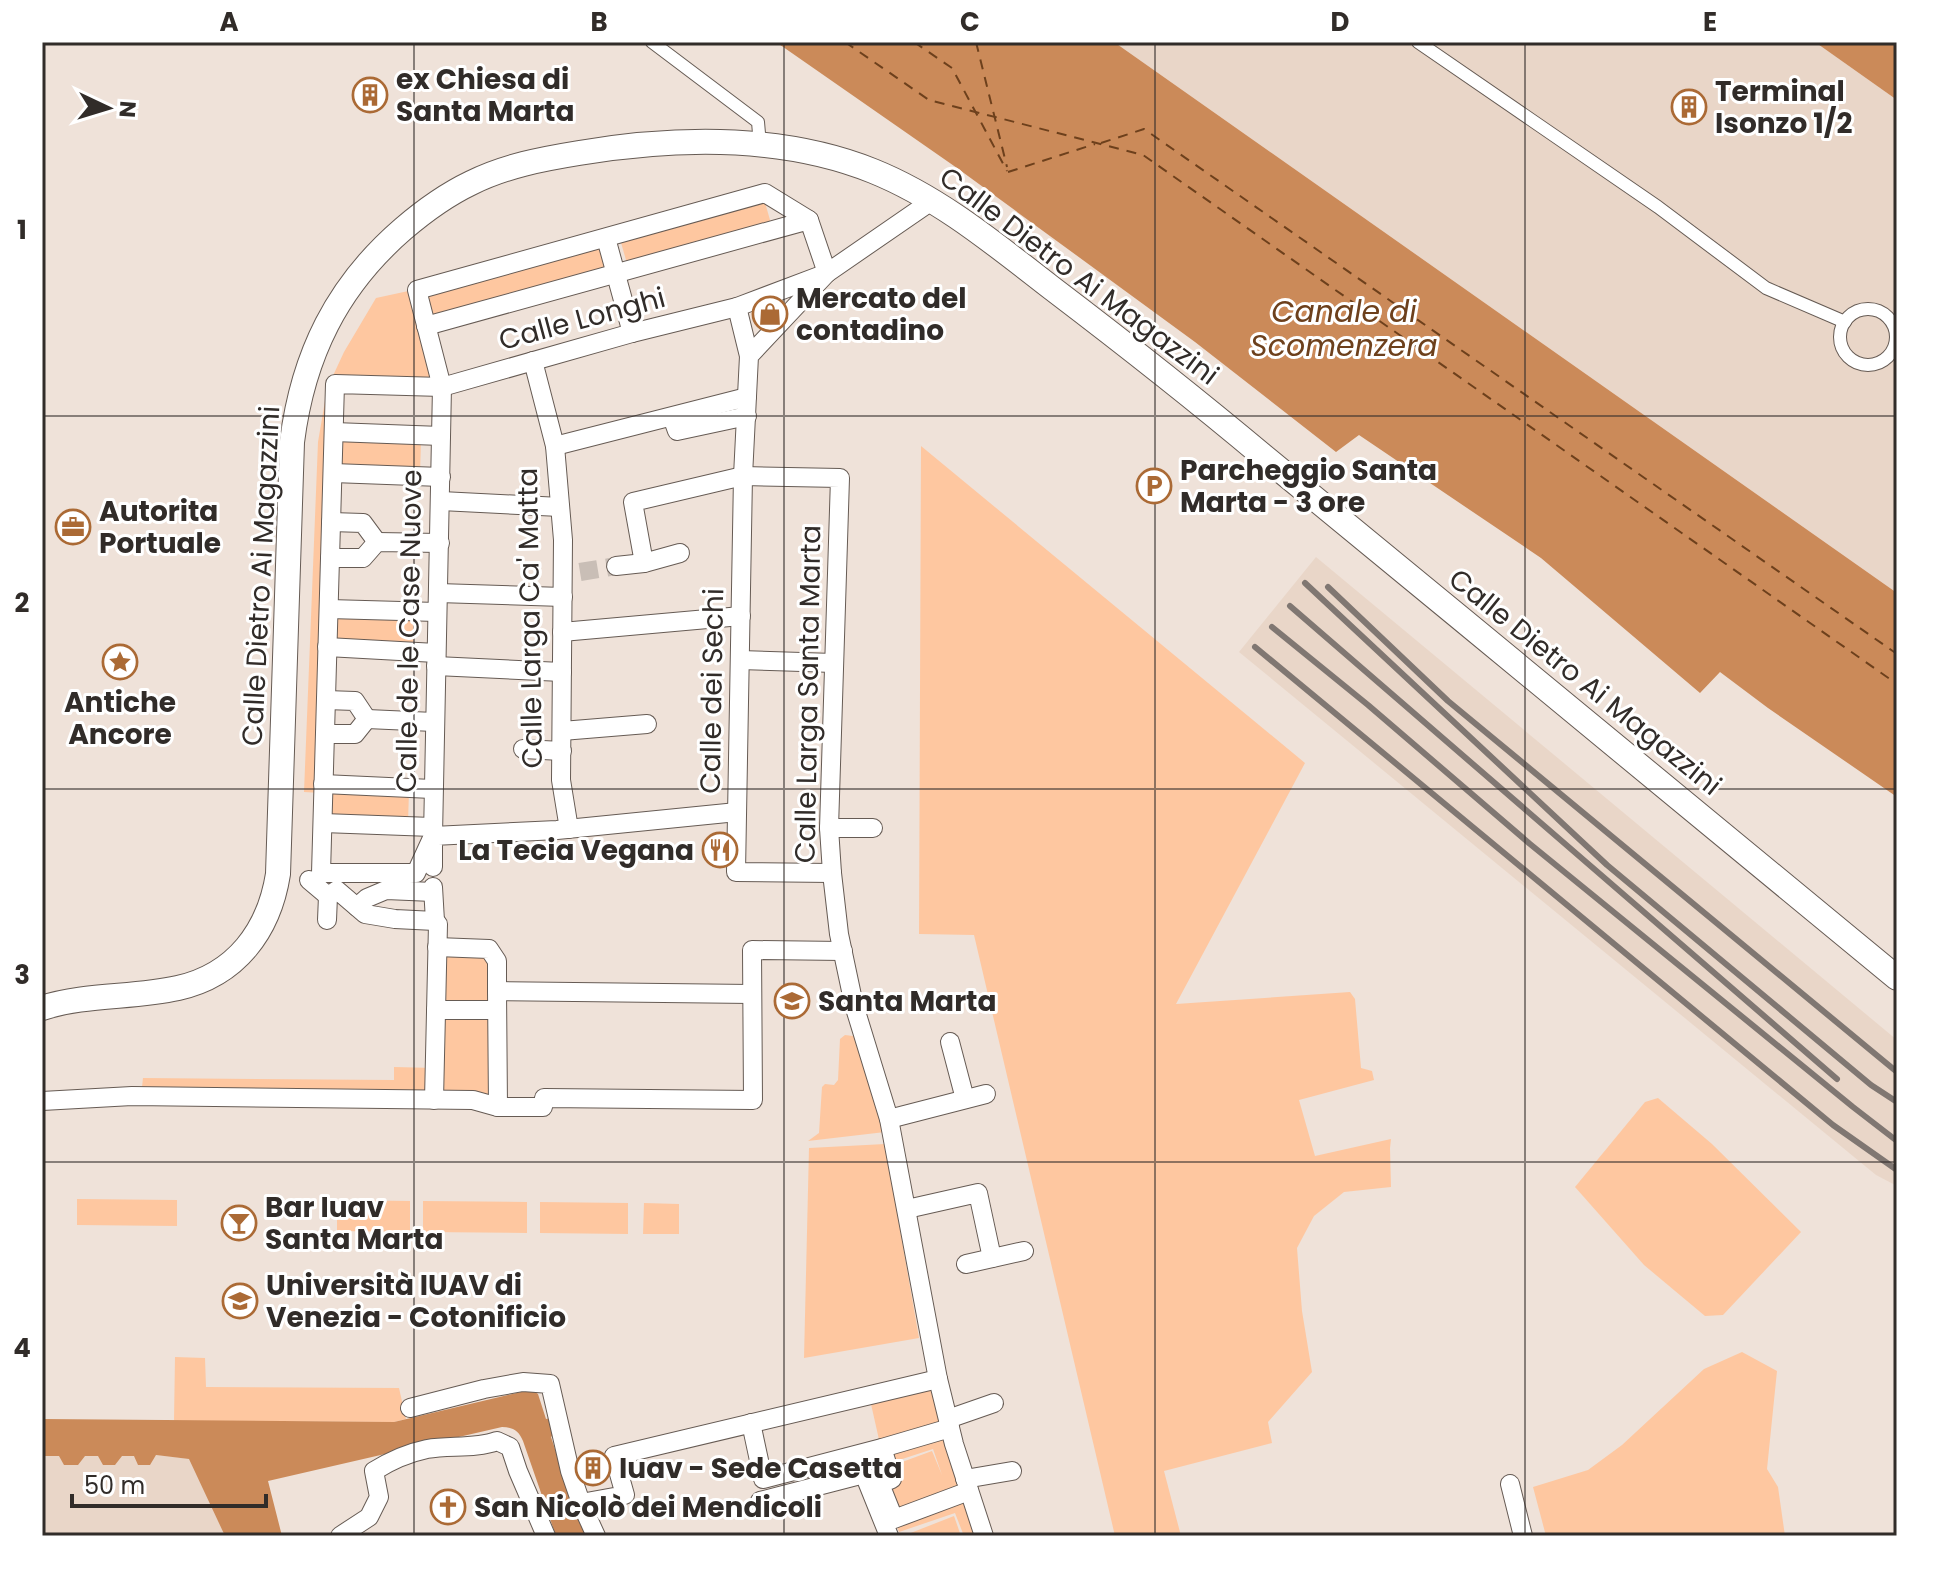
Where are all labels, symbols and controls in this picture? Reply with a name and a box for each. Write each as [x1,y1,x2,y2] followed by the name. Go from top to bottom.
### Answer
[219,4,239,40] text: A
[590,4,608,40] text: B
[960,4,980,40] text: C
[1331,4,1350,40] text: D
[1703,4,1717,40] text: E
[396,60,575,131] place label: ex Chiesa di Santa Marta
[68,68,148,148] north arrow
[1715,72,1852,143] place label: Terminal Isonzo 1/2
[351,76,389,114] building icon: ex Chiesa di Santa Marta
[1670,88,1708,126] building icon: Terminal Isonzo 1/2
[111,100,143,119] text: N
[931,158,1227,394] street label: Calle Dietro Ai Magazzini
[17,212,27,248] text: 1
[494,278,670,360] street label: Calle Longhi
[796,279,967,350] place label: Mercato del contadino
[1250,290,1438,367] water label: Canale di Scomenzera
[751,295,789,333] shop icon: Mercato del contadino
[233,405,289,747] street label: Calle Dietro Ai Magazzini
[1180,451,1437,522] place label: Parcheggio Santa Marta - 3 ore
[508,467,552,769] street label: Calle Larga Ca' Matta
[1135,467,1173,505] parking icon: Parcheggio Santa Marta - 3 ore
[387,469,431,793] street label: Calle de le Case Nuove
[99,492,221,563] place label: Autorita Portuale
[54,508,92,546] office icon: Autorita Portuale
[786,524,830,864] street label: Calle Larga Santa Marta
[1440,560,1730,804] street label: Calle Dietro Ai Magazzini
[15,585,30,621] text: 2
[691,588,733,794] street label: Calle dei Sechi
[101,643,139,681] place icon: Antiche Ancore
[64,683,176,754] place label: Antiche Ancore
[458,831,694,870] place label: La Tecia Vegana
[701,831,739,869] restaurant icon: La Tecia Vegana
[14,957,30,993] text: 3
[773,982,811,1020] school or university icon: Santa Marta
[818,982,997,1021] place label: Santa Marta
[265,1188,444,1259] place label: Bar Iuav Santa Marta
[220,1204,258,1242] bar icon: Bar Iuav Santa Marta
[266,1266,566,1337] place label: Università IUAV di Venezia - Cotonificio
[221,1282,259,1320] school or university icon: Università IUAV di Venezia - Cotonificio
[13,1330,31,1366] text: 4
[574,1449,612,1487] building icon: Iuav - Sede Casetta
[619,1449,902,1488] place label: Iuav - Sede Casetta
[72,1458,266,1508] scale bar
[84,1469,145,1502] text: 50 m
[429,1488,467,1526] church icon: San Nicolò dei Mendicoli
[474,1488,822,1527] place label: San Nicolò dei Mendicoli

